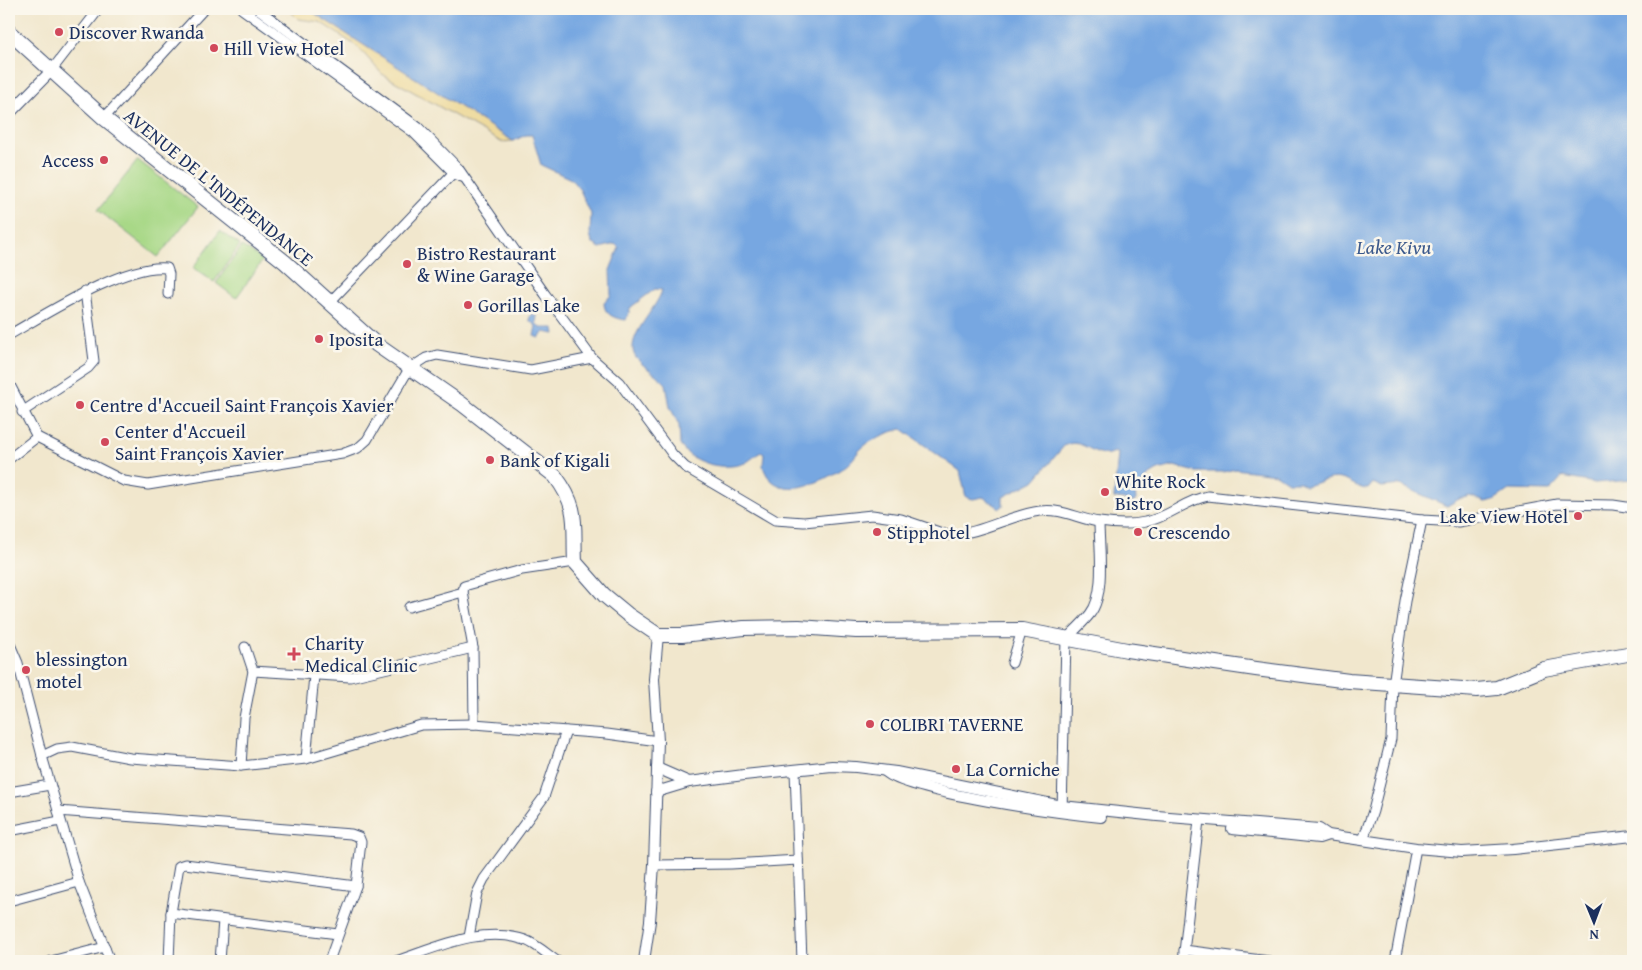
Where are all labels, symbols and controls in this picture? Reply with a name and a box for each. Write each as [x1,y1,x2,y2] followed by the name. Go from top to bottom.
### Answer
[69,18,204,46] place label: Discover Rwanda
[53,26,65,38] marker: Discover Rwanda
[224,34,344,62] place label: Hill View Hotel
[208,42,220,54] marker: Hill View Hotel
[118,102,320,273] street label: AVENUE DE L'INDÉPENDANCE
[42,146,94,174] place label: Access
[98,154,110,166] marker: Access
[1355,232,1432,261] water label: Lake Kivu
[417,239,556,289] place label: Bistro Restaurant & Wine Garage
[401,258,413,270] marker: Bistro Restaurant & Wine Garage
[478,291,580,319] place label: Gorillas Lake
[462,299,474,311] marker: Gorillas Lake
[329,325,383,353] place label: Iposita
[313,333,325,345] marker: Iposita
[90,391,394,419] place label: Centre d'Accueil Saint François Xavier
[74,399,86,411] marker: Centre d'Accueil Saint François Xavier
[115,417,284,467] place label: Center d'Accueil Saint François Xavier
[99,436,111,448] marker: Center d'Accueil Saint François Xavier
[500,446,610,474] place label: Bank of Kigali
[484,454,496,466] marker: Bank of Kigali
[1115,467,1206,517] place label: White Rock Bistro
[1099,486,1111,498] marker: White Rock Bistro
[1440,502,1568,530] place label: Lake View Hotel
[1572,510,1584,522] marker: Lake View Hotel
[887,518,970,546] place label: Stipphotel
[1148,518,1230,546] place label: Crescendo
[871,526,883,538] marker: Stipphotel
[1132,526,1144,538] marker: Crescendo
[305,629,417,679] place label: Charity Medical Clinic
[36,645,128,695] place label: blessington motel
[287,647,301,661] marker: Charity Medical Clinic
[20,664,32,676] marker: blessington motel
[880,710,1024,738] place label: COLIBRI TAVERNE
[864,718,876,730] marker: COLIBRI TAVERNE
[966,755,1060,783] place label: La Corniche
[950,763,962,775] marker: La Corniche
[1570,898,1620,948] north arrow
[1589,925,1599,945] text: N

